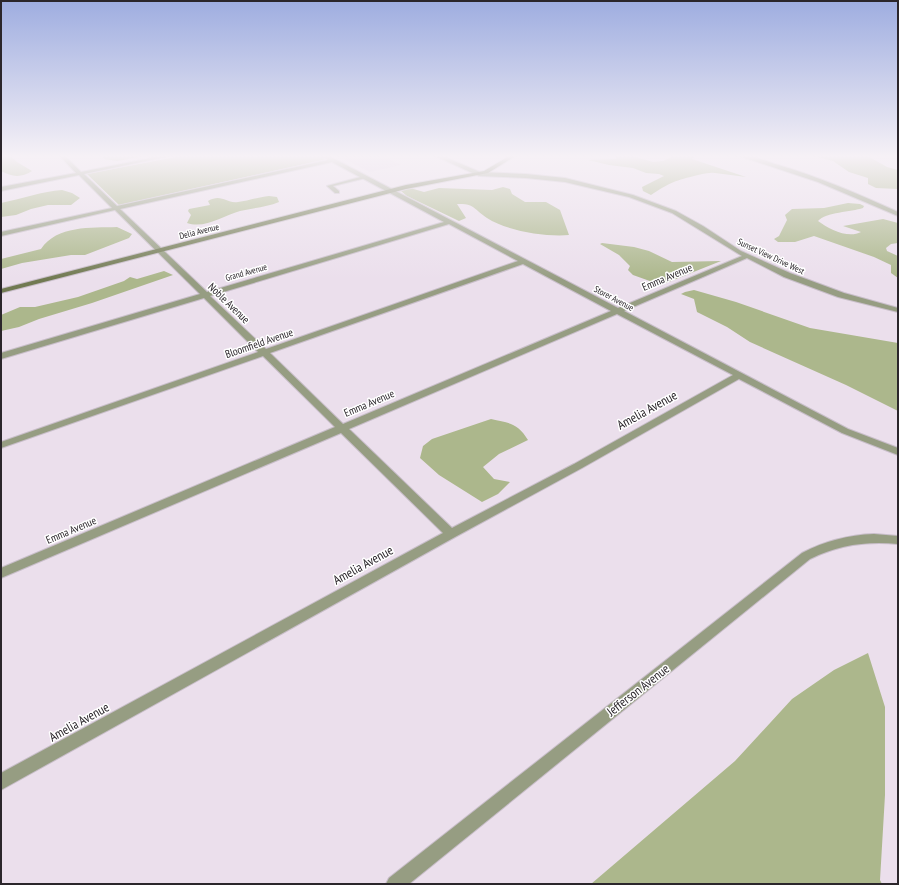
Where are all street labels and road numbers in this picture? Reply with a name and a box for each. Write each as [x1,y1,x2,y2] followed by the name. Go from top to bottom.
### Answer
[178,221,220,241] street label: Delia Avenue
[736,236,807,277] street label: Sunset View Drive West
[640,260,695,294] street label: Emma Avenue
[224,261,268,283] street label: Grand Avenue
[205,280,253,327] street label: Noble Avenue
[592,283,636,313] street label: Storer Avenue
[223,325,295,361] street label: Bloomfield Avenue
[342,386,397,420] street label: Emma Avenue
[614,386,680,434] street label: Amelia Avenue
[44,513,99,547] street label: Emma Avenue
[330,541,396,589] street label: Amelia Avenue
[602,660,673,720] street label: Jefferson Avenue
[46,698,112,746] street label: Amelia Avenue

